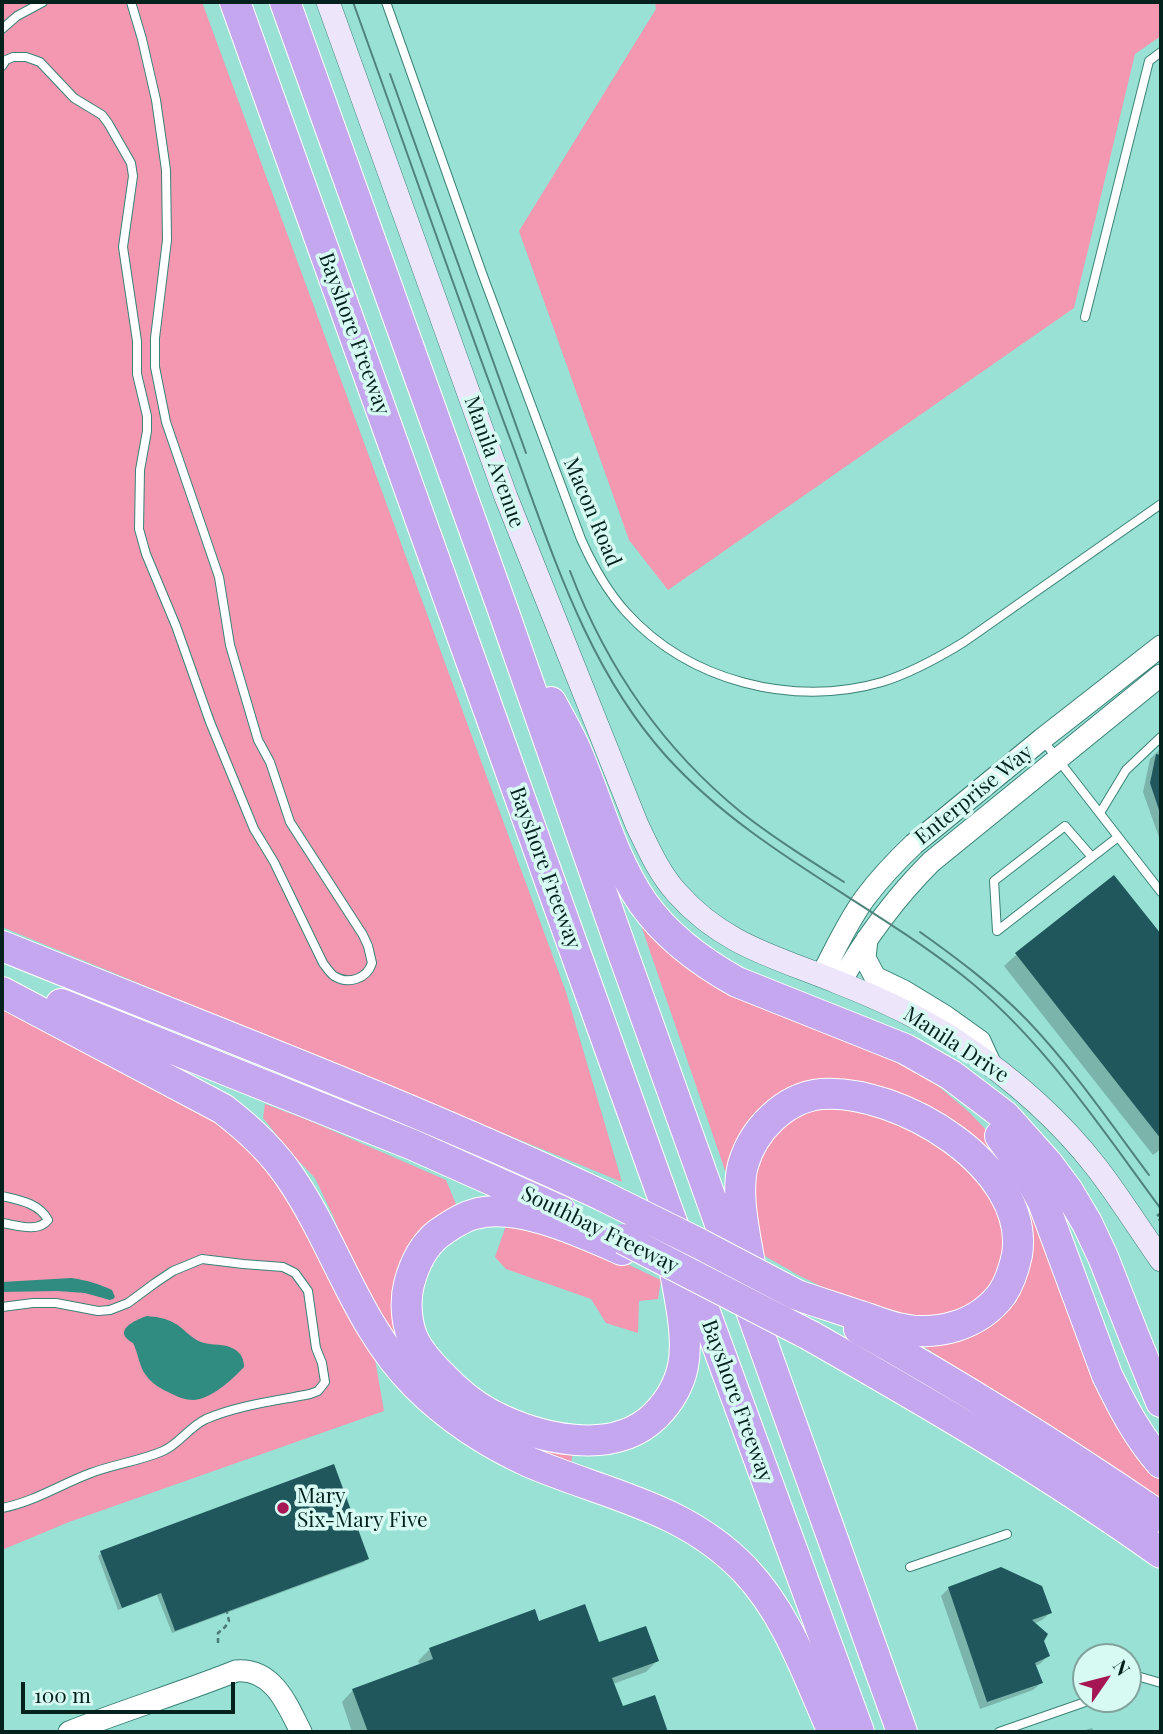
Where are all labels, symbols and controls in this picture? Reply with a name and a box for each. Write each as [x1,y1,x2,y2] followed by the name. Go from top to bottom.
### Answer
[313,249,395,419] street label: Bayshore Freeway
[459,393,529,531] street label: Manila Avenue
[558,454,626,570] street label: Macon Road
[910,740,1038,850] street label: Enterprise Way
[504,783,586,953] street label: Bayshore Freeway
[899,1002,1013,1088] street label: Manila Drive
[517,1181,683,1279] street label: Southbay Freeway
[696,1316,778,1486] street label: Bayshore Freeway
[297,1483,428,1533] place label: Mary Six-Mary Five
[275,1500,291,1516] marker: Mary Six-Mary Five
[1072,1643,1142,1713] north arrow
[1108,1654,1137,1680] text: N
[24,1668,238,1712] scale bar
[34,1680,91,1708] text: 100 m

